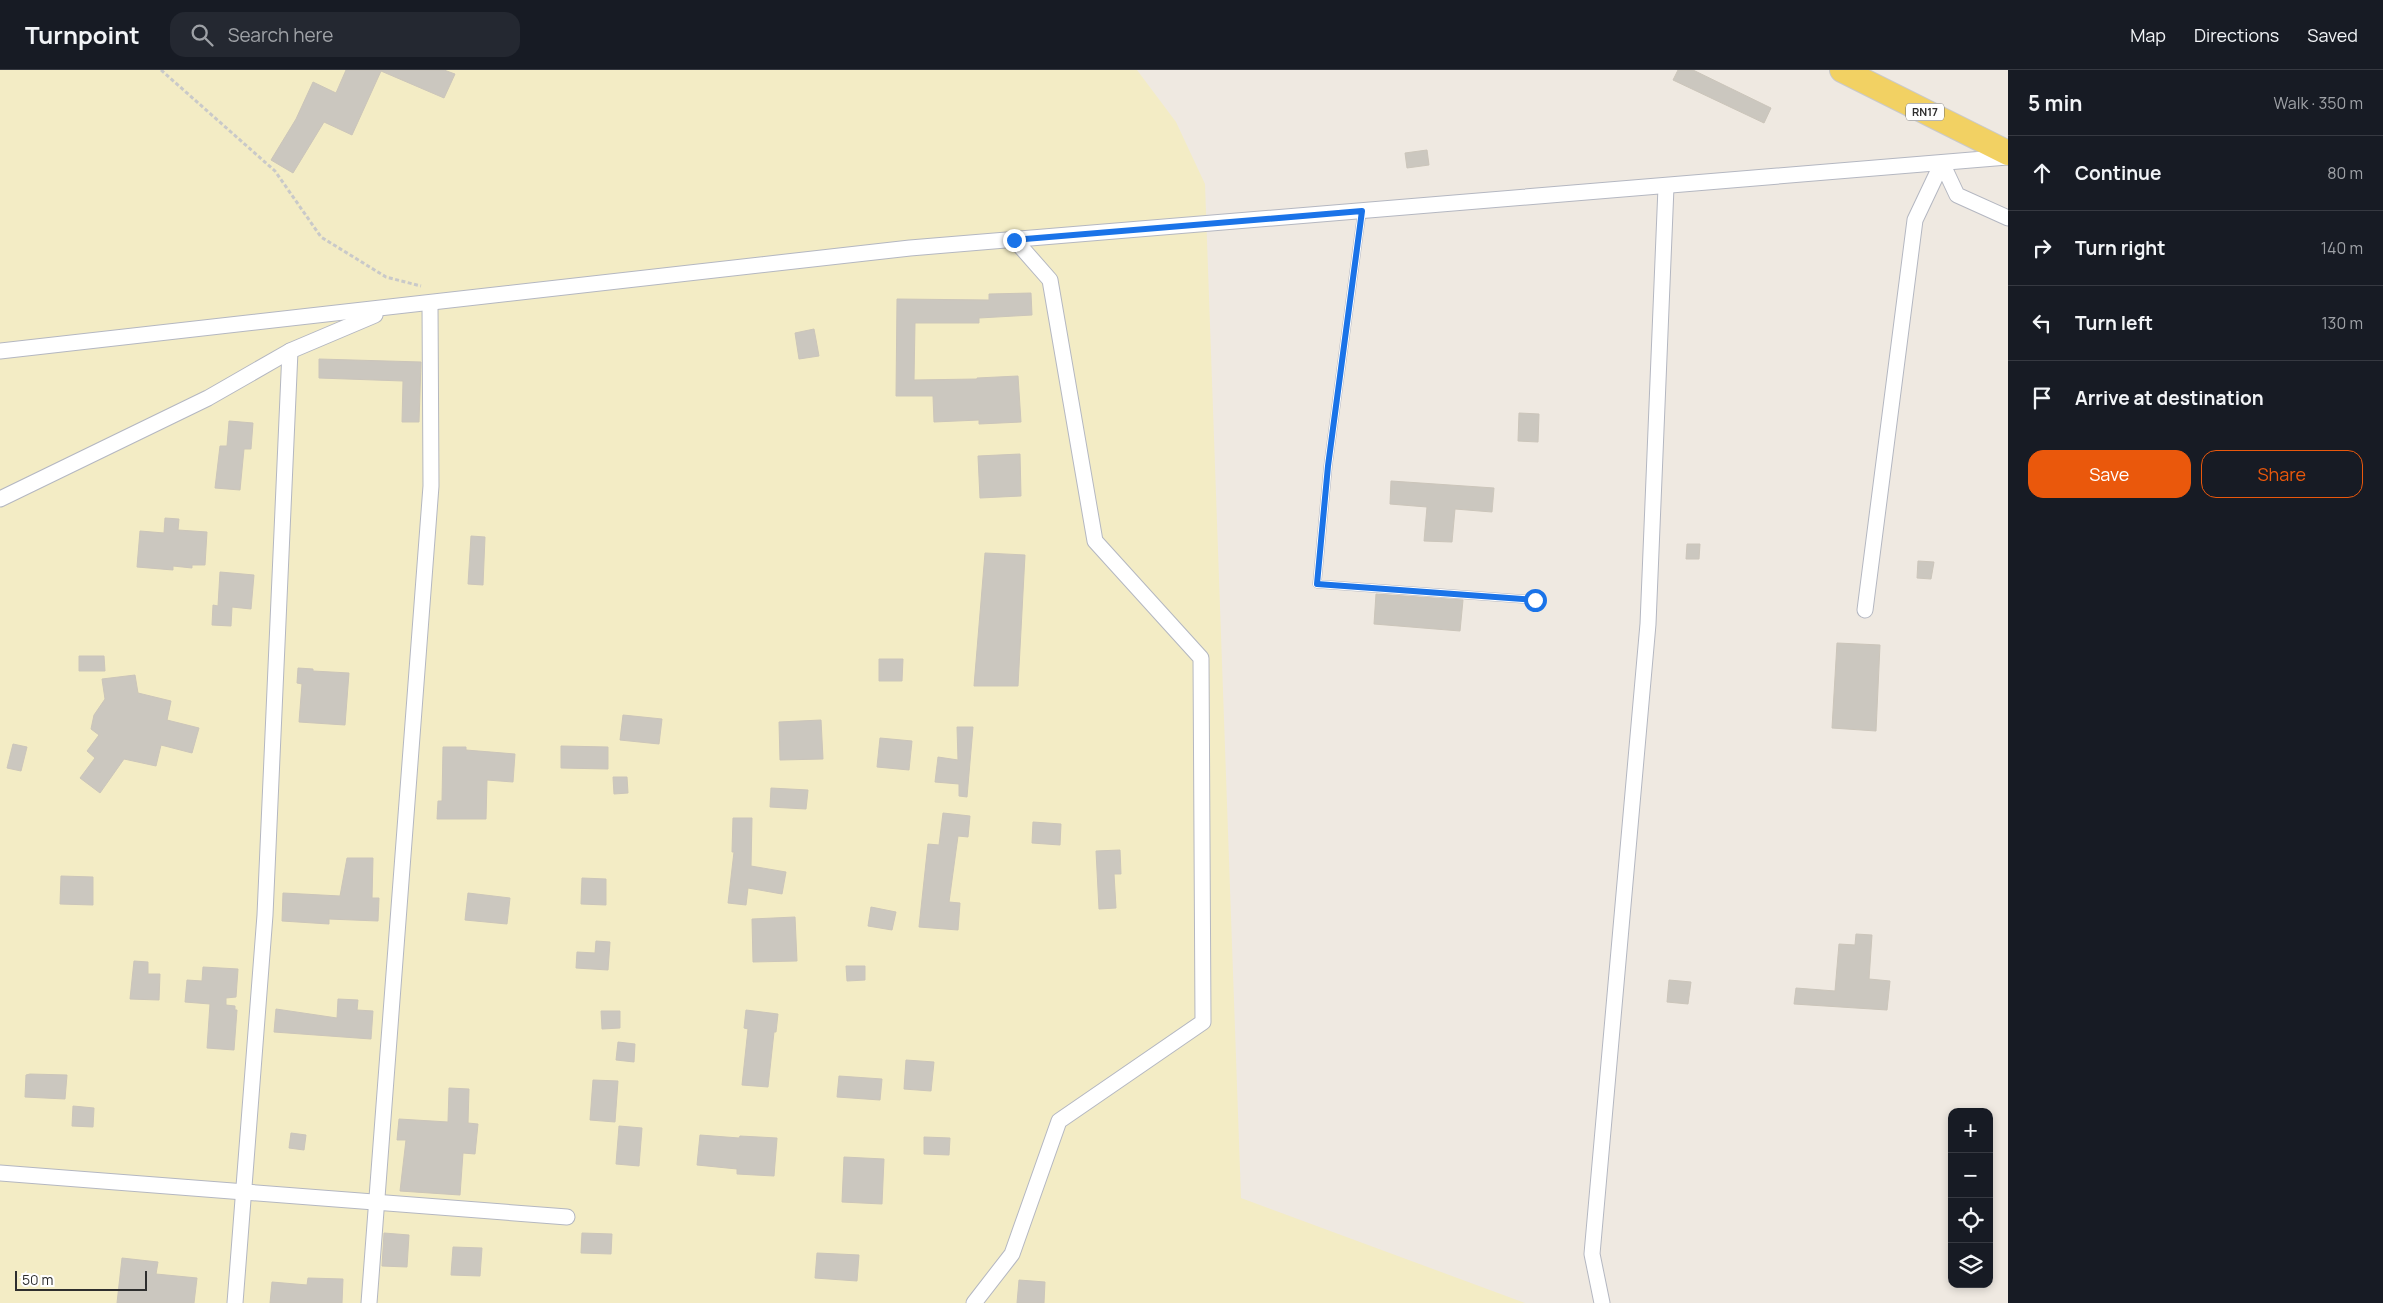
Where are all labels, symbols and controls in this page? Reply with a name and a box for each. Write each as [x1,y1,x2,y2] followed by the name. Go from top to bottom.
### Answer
[170,12,520,57] search box
[25,18,140,51] text: Turnpoint
[188,21,216,49] icon: search
[228,22,333,48] text: Search here
[2130,23,2166,47] text: Map
[2194,23,2279,47] text: Directions
[2307,23,2358,47] text: Saved
[2028,89,2082,117] text: 5 min
[2274,92,2363,114] text: Walk · 350 m
[1906,104,1944,121] road number: RN17
[2028,159,2056,187] icon: ahead
[2075,160,2161,186] text: Continue
[2327,162,2363,184] text: 80 m
[1003,229,1026,252] route end
[2028,234,2056,262] icon: right
[2075,235,2165,261] text: Turn right
[2321,237,2363,259] text: 140 m
[2028,309,2056,337] icon: left
[2075,310,2153,336] text: Turn left
[2321,312,2363,334] text: 130 m
[2028,384,2056,412] icon: arrive
[2075,385,2264,411] text: Arrive at destination
[2028,450,2191,498] button: Save
[2201,450,2363,498] button: Share
[1524,589,1547,612] route start
[1948,1108,1993,1288] map controls
[1948,1108,1993,1153] button: +
[1948,1153,1993,1198] button: −
[1948,1198,1993,1243] button: locate
[1948,1243,1993,1288] button: layers
[15,1268,148,1291] scale bar
[22,1270,53,1289] text: 50 m

